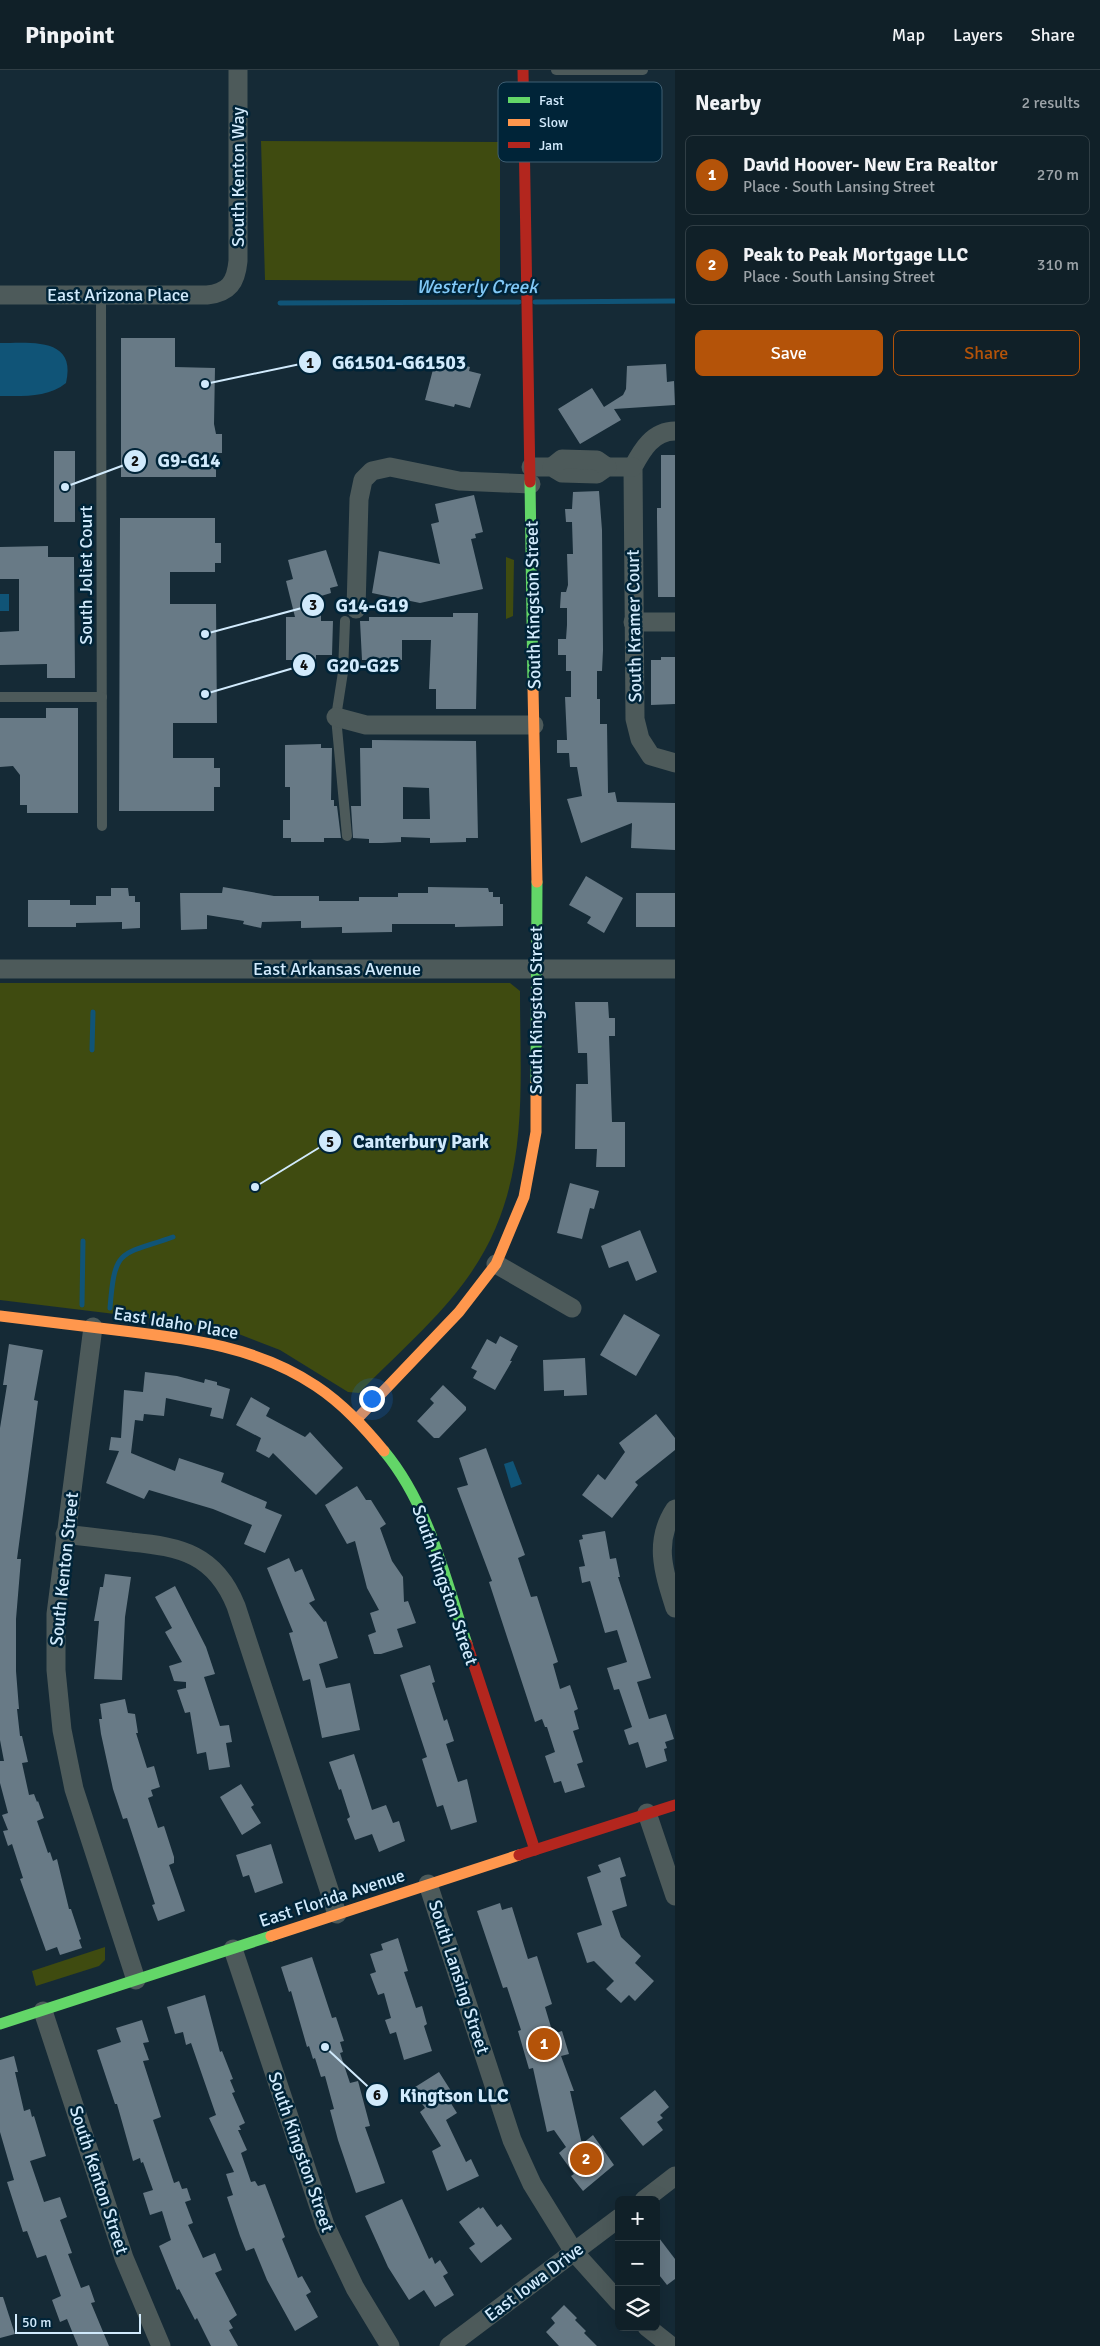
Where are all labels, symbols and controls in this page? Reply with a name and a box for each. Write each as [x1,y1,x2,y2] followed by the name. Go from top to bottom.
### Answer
[25,20,114,50] text: Pinpoint
[892,24,925,46] text: Map
[953,24,1003,46] text: Layers
[1031,24,1075,46] text: Share
[498,82,662,162] legend
[695,90,761,116] text: Nearby
[539,92,564,109] text: Fast
[1021,93,1080,113] text: 2 results
[227,107,249,247] street label: South Kenton Way
[539,114,568,131] text: Slow
[539,137,563,154] text: Jam
[743,153,998,177] text: David Hoover- New Era Realtor
[708,165,716,185] text: 1
[1037,165,1079,185] text: 270 m
[743,177,935,197] text: Place · South Lansing Street
[743,243,968,267] text: Peak to Peak Mortgage LLC
[708,255,716,275] text: 2
[1037,255,1079,275] text: 310 m
[743,267,935,287] text: Place · South Lansing Street
[416,275,539,299] water label: Westerly Creek
[47,284,189,306] street label: East Arizona Place
[695,330,883,376] button: Save
[893,330,1080,376] button: Share
[297,345,476,379] callout: G61501-G61503
[332,351,466,375] text: G61501-G61503
[306,354,314,372] text: 1
[122,444,230,478] callout: G9-G14
[158,449,220,473] text: G9-G14
[131,452,139,470] text: 2
[75,505,97,645] street label: South Joliet Court
[521,521,545,689] street label: South Kingston Street
[622,549,646,703] street label: South Kramer Court
[300,588,418,622] callout: G14-G19
[335,594,409,618] text: G14-G19
[309,596,317,614] text: 3
[291,648,409,682] callout: G20-G25
[326,654,400,678] text: G20-G25
[300,656,308,674] text: 4
[525,926,547,1094] street label: South Kingston Street
[253,958,421,980] street label: East Arkansas Avenue
[318,1124,499,1158] callout: Canterbury Park
[353,1130,489,1154] text: Canterbury Park
[326,1133,334,1151] text: 5
[112,1302,240,1344] street label: East Idaho Place
[359,1386,385,1412] your location
[45,1491,83,1647] street label: South Kenton Street
[407,1502,483,1668] street label: South Kingston Street
[256,1864,408,1932] street label: East Florida Avenue
[424,1897,494,2057] street label: South Lansing Street
[528,2025,560,2063] pin: 1
[263,2069,339,2235] street label: South Kingston Street
[364,2078,519,2112] callout: Kingtson LLC
[399,2084,509,2108] text: Kingtson LLC
[373,2086,381,2104] text: 6
[65,2103,133,2257] street label: South Kenton Street
[570,2140,602,2178] pin: 2
[615,2196,660,2331] map controls
[615,2196,660,2241] button: +
[480,2238,588,2326] street label: East Iowa Drive
[615,2241,660,2286] button: −
[615,2286,660,2331] button: layers
[15,2311,141,2334] scale bar
[22,2314,51,2331] text: 50 m

